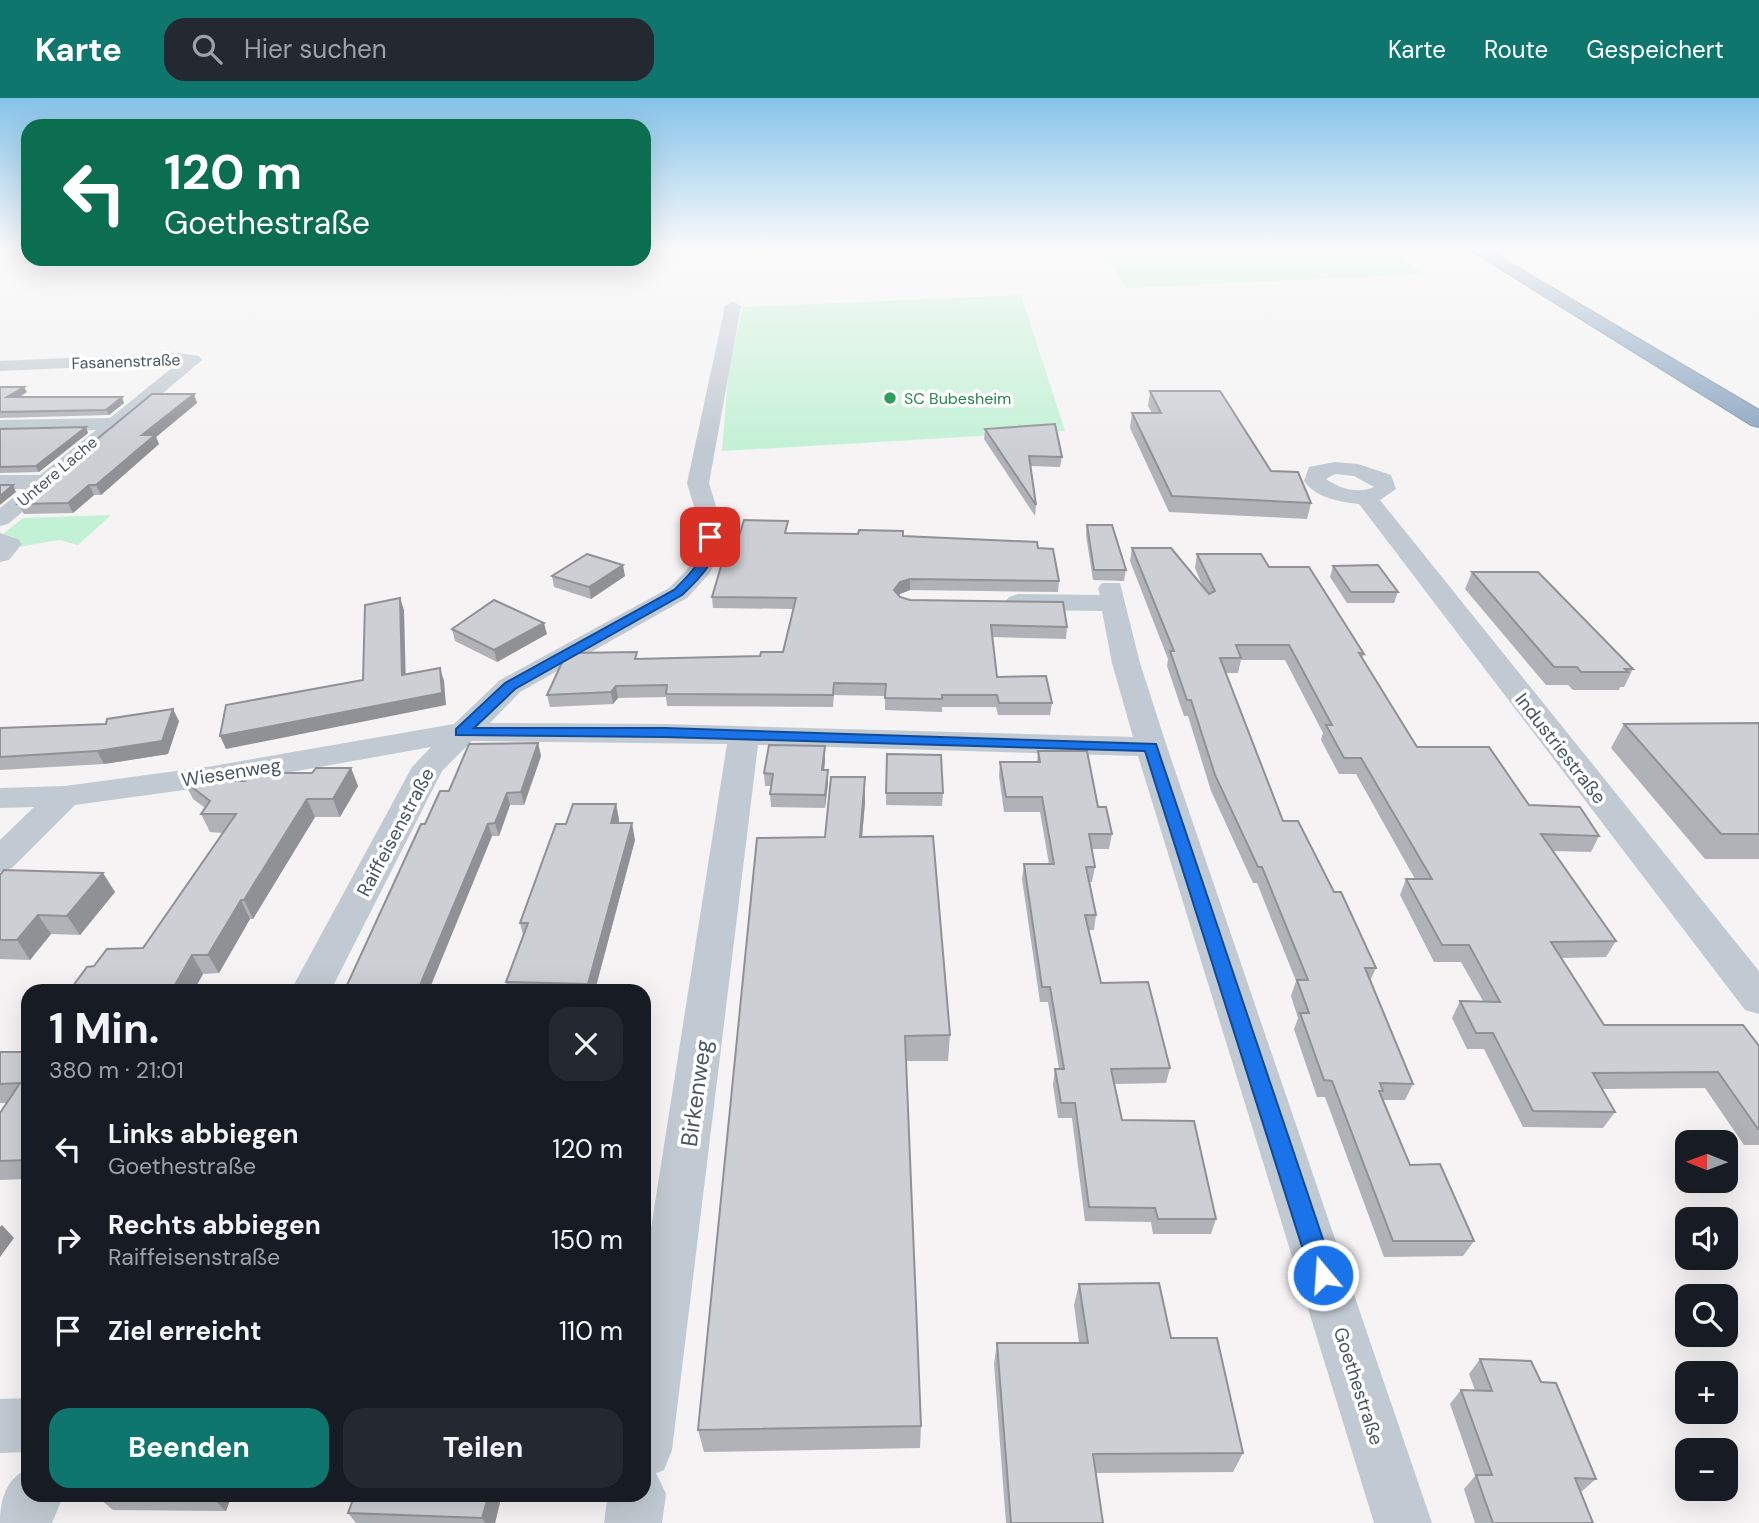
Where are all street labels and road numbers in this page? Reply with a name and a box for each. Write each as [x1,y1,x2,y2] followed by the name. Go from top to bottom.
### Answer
[71,349,181,374] street label: Fasanenstraße
[13,432,102,511] street label: Untere Lache
[1509,688,1612,809] street label: Industriestraße
[180,752,283,793] street label: Wiesenweg
[351,764,440,901] street label: Raiffeisenstraße
[674,1037,718,1149] street label: Birkenweg
[1328,1324,1389,1448] street label: Goethestraße

